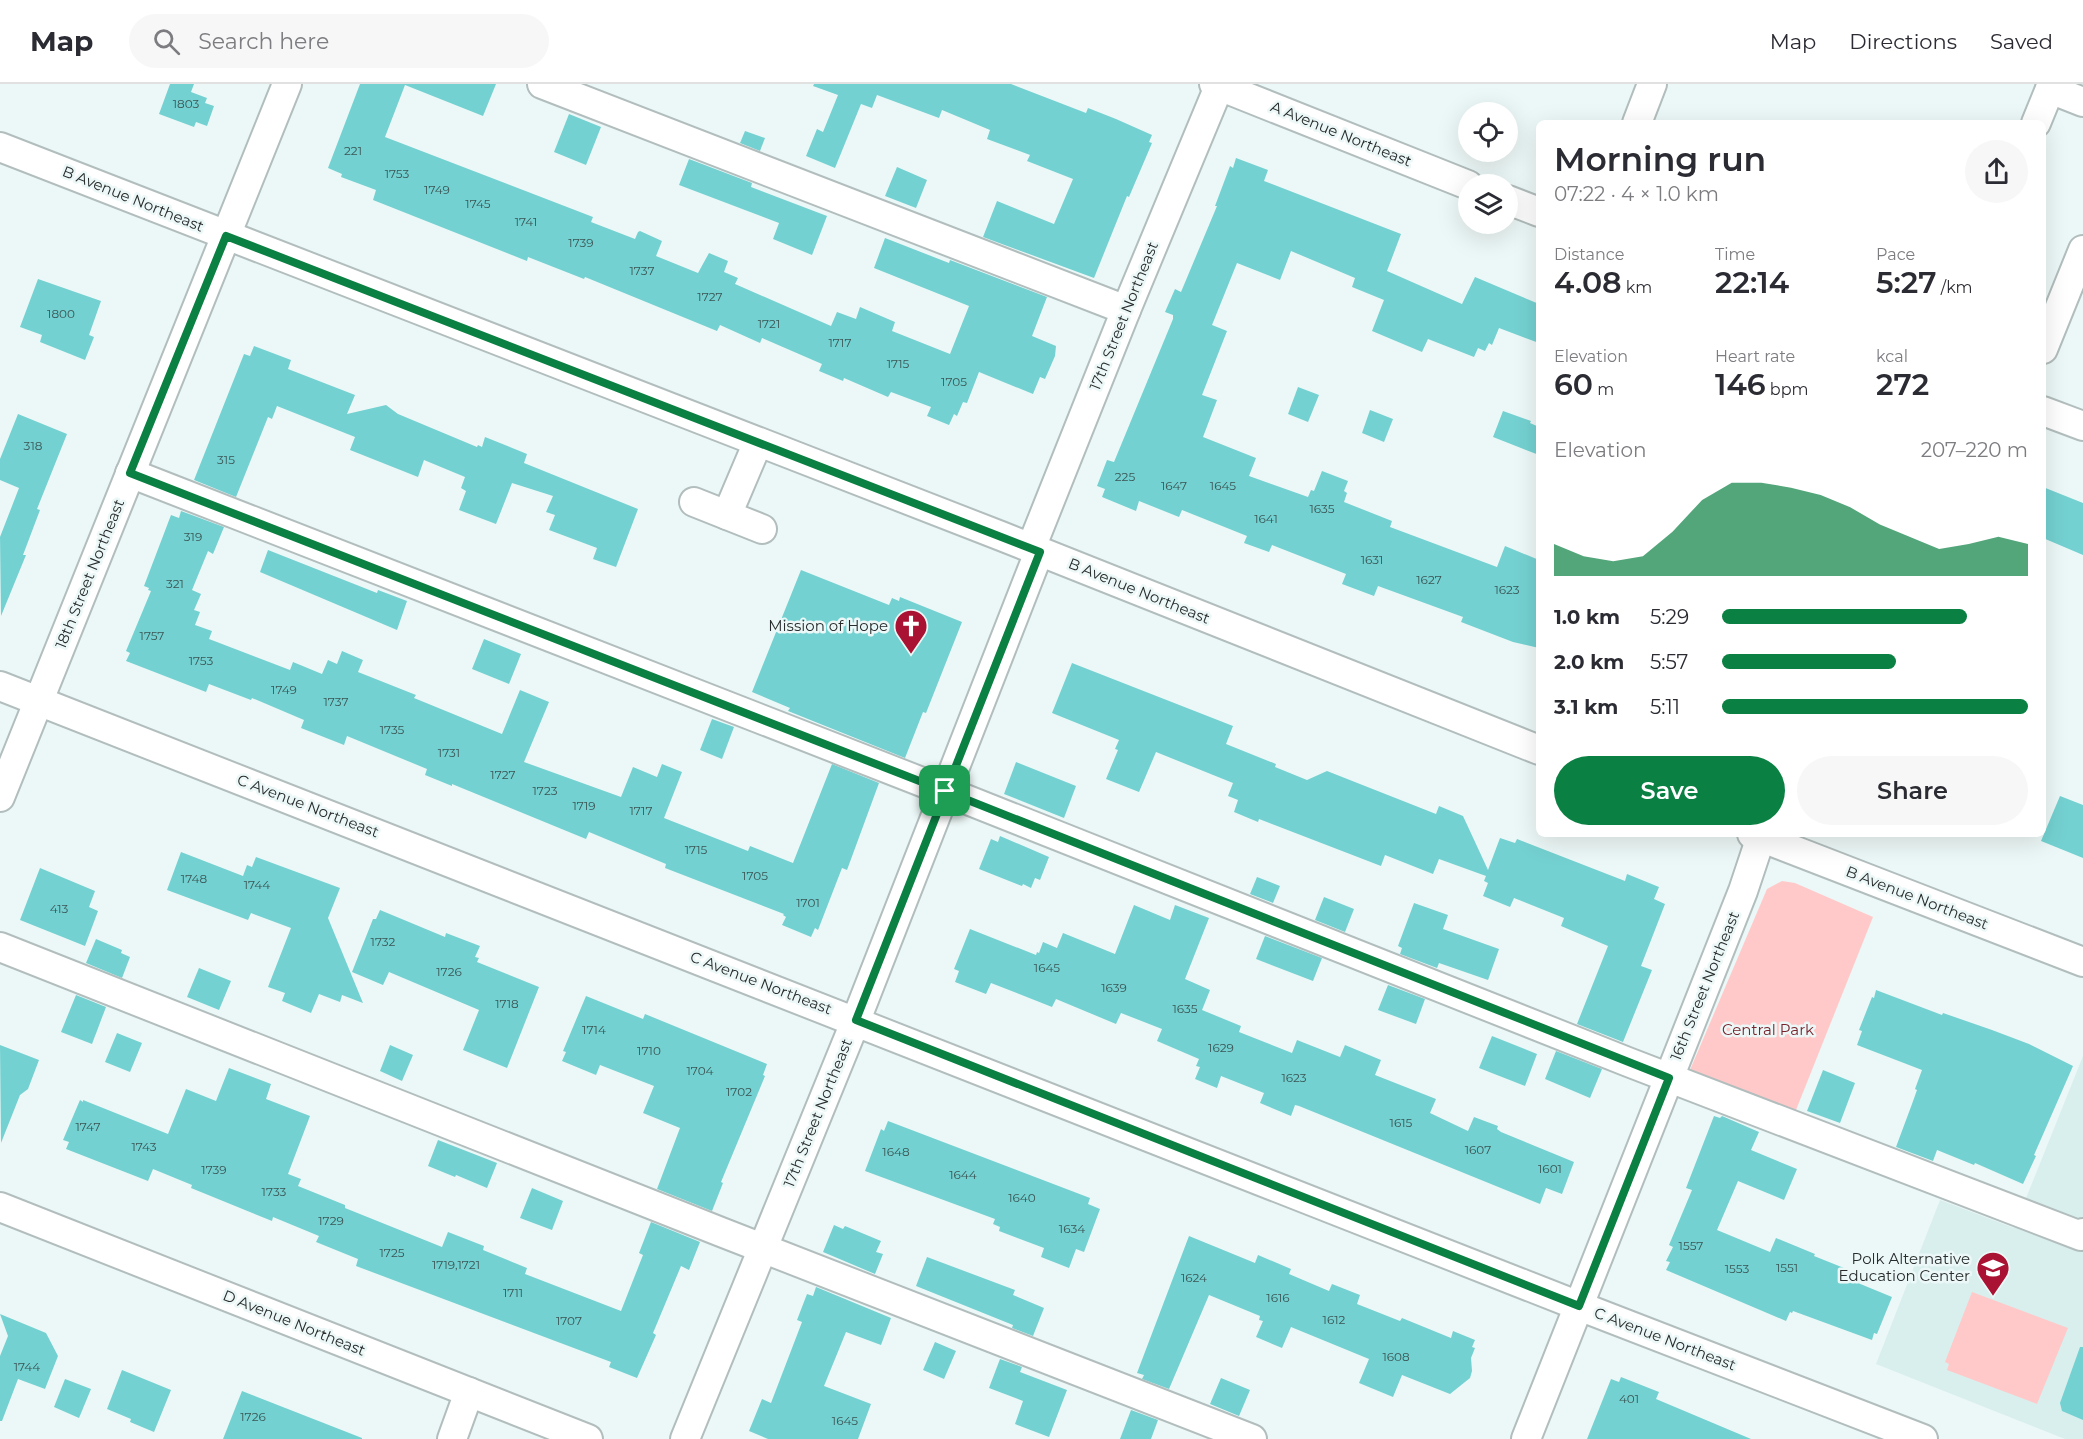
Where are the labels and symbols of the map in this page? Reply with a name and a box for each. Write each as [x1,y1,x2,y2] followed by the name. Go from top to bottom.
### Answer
[173,96,200,111] house number: 1803
[1268,97,1414,171] street label: A Avenue Northeast
[344,143,362,158] house number: 221
[60,161,207,236] street label: B Avenue Northeast
[385,166,410,181] house number: 1753
[424,182,450,197] house number: 1749
[465,196,491,211] house number: 1745
[515,214,537,229] house number: 1741
[568,235,594,250] house number: 1739
[1085,239,1162,393] street label: 17th Street Northeast
[630,263,654,278] house number: 1737
[697,289,723,304] house number: 1727
[47,306,75,321] house number: 1800
[758,316,780,331] house number: 1721
[829,335,851,350] house number: 1717
[887,356,910,371] house number: 1715
[941,374,967,389] house number: 1705
[24,438,43,453] house number: 318
[217,452,235,467] house number: 315
[1115,469,1135,484] house number: 225
[1161,478,1187,493] house number: 1647
[1210,478,1236,493] house number: 1645
[51,496,128,651] street label: 18th Street Northeast
[1309,501,1335,516] house number: 1635
[1254,511,1278,526] house number: 1641
[184,529,202,544] house number: 319
[1361,552,1383,567] house number: 1631
[1066,553,1213,628] street label: B Avenue Northeast
[1416,572,1442,587] house number: 1627
[166,576,184,591] house number: 321
[1494,582,1520,597] house number: 1623
[893,608,929,655] church icon: Mission of Hope
[768,616,888,635] place label: Mission of Hope
[140,628,164,643] house number: 1757
[189,653,214,668] house number: 1753
[271,682,297,697] house number: 1749
[324,694,348,709] house number: 1737
[380,722,405,737] house number: 1735
[438,745,460,760] house number: 1731
[919,765,970,816] pin
[490,767,516,782] house number: 1727
[235,770,382,841] street label: C Avenue Northeast
[533,783,558,798] house number: 1723
[572,798,596,813] house number: 1719
[630,803,652,818] house number: 1717
[685,842,708,857] house number: 1715
[1843,862,1991,933] street label: B Avenue Northeast
[742,868,768,883] house number: 1705
[181,871,208,886] house number: 1748
[244,877,270,892] house number: 1744
[796,895,820,910] house number: 1701
[50,901,69,916] house number: 413
[1666,908,1743,1063] street label: 16th Street Northeast
[371,934,396,949] house number: 1732
[688,947,835,1018] street label: C Avenue Northeast
[1034,960,1060,975] house number: 1645
[436,964,462,979] house number: 1726
[1101,980,1127,995] house number: 1639
[495,996,519,1011] house number: 1718
[1172,1001,1198,1016] house number: 1635
[1722,1020,1814,1039] park label: Central Park
[582,1022,606,1037] house number: 1714
[779,1036,856,1190] street label: 17th Street Northeast
[1208,1040,1234,1055] house number: 1629
[637,1043,661,1058] house number: 1710
[686,1063,714,1078] house number: 1704
[1281,1070,1307,1085] house number: 1623
[726,1084,752,1099] house number: 1702
[1390,1115,1413,1130] house number: 1615
[75,1119,101,1134] house number: 1747
[131,1139,157,1154] house number: 1743
[1465,1142,1491,1157] house number: 1607
[882,1144,910,1159] house number: 1648
[1538,1161,1562,1176] house number: 1601
[201,1162,227,1177] house number: 1739
[949,1167,977,1182] house number: 1644
[262,1184,287,1199] house number: 1733
[1008,1190,1036,1205] house number: 1640
[318,1213,344,1228] house number: 1729
[1059,1221,1085,1236] house number: 1634
[1679,1238,1703,1253] house number: 1557
[379,1245,405,1260] house number: 1725
[1839,1249,1970,1285] place label: Polk Alternative Education Center
[1975,1250,2011,1297] school or university icon: Polk Alternative Education Center
[432,1257,480,1272] house number: 1719,1721
[1776,1260,1798,1275] house number: 1551
[1725,1261,1750,1276] house number: 1553
[1181,1270,1207,1285] house number: 1624
[220,1285,368,1360] street label: D Avenue Northeast
[503,1285,523,1300] house number: 1711
[1266,1290,1290,1305] house number: 1616
[1592,1303,1739,1374] street label: C Avenue Northeast
[1323,1312,1346,1327] house number: 1612
[556,1313,582,1328] house number: 1707
[1382,1349,1410,1364] house number: 1608
[14,1359,40,1374] house number: 1744
[1619,1391,1639,1406] house number: 401
[240,1409,266,1424] house number: 1726
[832,1413,858,1428] house number: 1645

